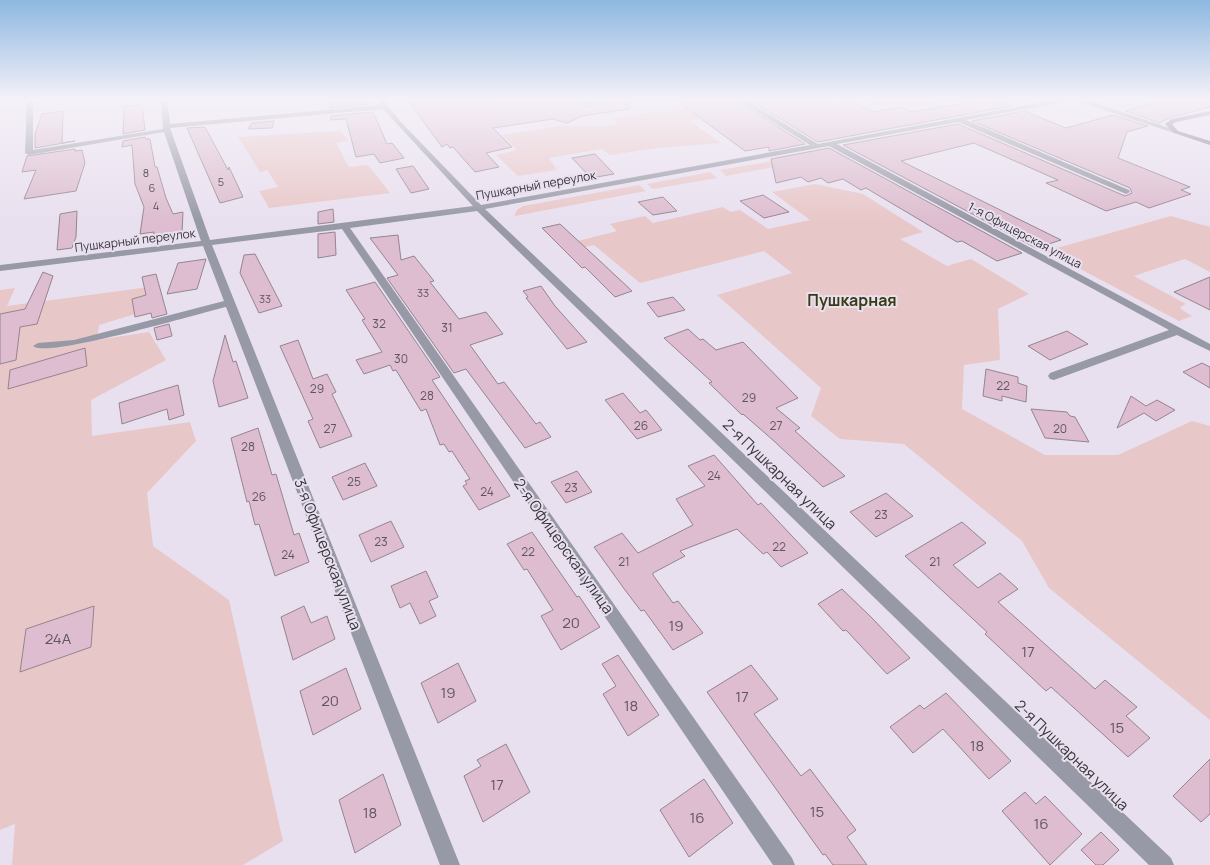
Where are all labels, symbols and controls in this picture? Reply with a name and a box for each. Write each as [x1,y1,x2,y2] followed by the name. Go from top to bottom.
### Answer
[143,165,149,180] house number: 8
[475,166,598,204] street label: Пушкарный переулок
[218,174,224,189] house number: 5
[149,180,156,195] house number: 6
[153,198,159,213] house number: 4
[965,198,1085,272] street label: 1-я Офицерская улица
[74,224,197,256] street label: Пушкарный переулок
[417,285,429,300] house number: 33
[807,289,897,311] district label: Пушкарная
[259,291,271,306] house number: 33
[372,315,386,332] house number: 32
[441,319,453,336] house number: 31
[394,350,408,367] house number: 30
[996,377,1010,394] house number: 22
[310,380,324,397] house number: 29
[420,387,434,404] house number: 28
[742,389,756,406] house number: 29
[718,414,842,534] street label: 2-я Пушкарная улица
[634,417,648,434] house number: 26
[770,417,782,434] house number: 27
[324,420,336,437] house number: 27
[1053,420,1067,437] house number: 20
[241,438,255,455] house number: 28
[707,467,721,484] house number: 24
[347,473,361,490] house number: 25
[509,474,619,618] street label: 2-я Офицерская улица
[289,475,367,633] street label: 3-я Офицерская улица
[564,479,578,496] house number: 23
[480,483,494,500] house number: 24
[252,488,266,505] house number: 26
[874,506,888,523] house number: 23
[374,533,388,550] house number: 23
[772,538,786,555] house number: 22
[521,543,535,560] house number: 22
[281,546,295,563] house number: 24
[618,553,630,570] house number: 21
[929,553,941,570] house number: 21
[562,612,580,633] house number: 20
[668,615,684,636] house number: 19
[45,628,72,649] house number: 24А
[1021,641,1035,662] house number: 17
[440,682,456,703] house number: 19
[735,686,749,707] house number: 17
[321,690,339,711] house number: 20
[624,695,638,716] house number: 18
[1010,695,1134,815] street label: 2-я Пушкарная улица
[1110,717,1124,738] house number: 15
[970,735,984,756] house number: 18
[490,774,504,795] house number: 17
[810,801,824,822] house number: 15
[363,802,377,823] house number: 18
[689,807,705,828] house number: 16
[1033,813,1049,834] house number: 16

